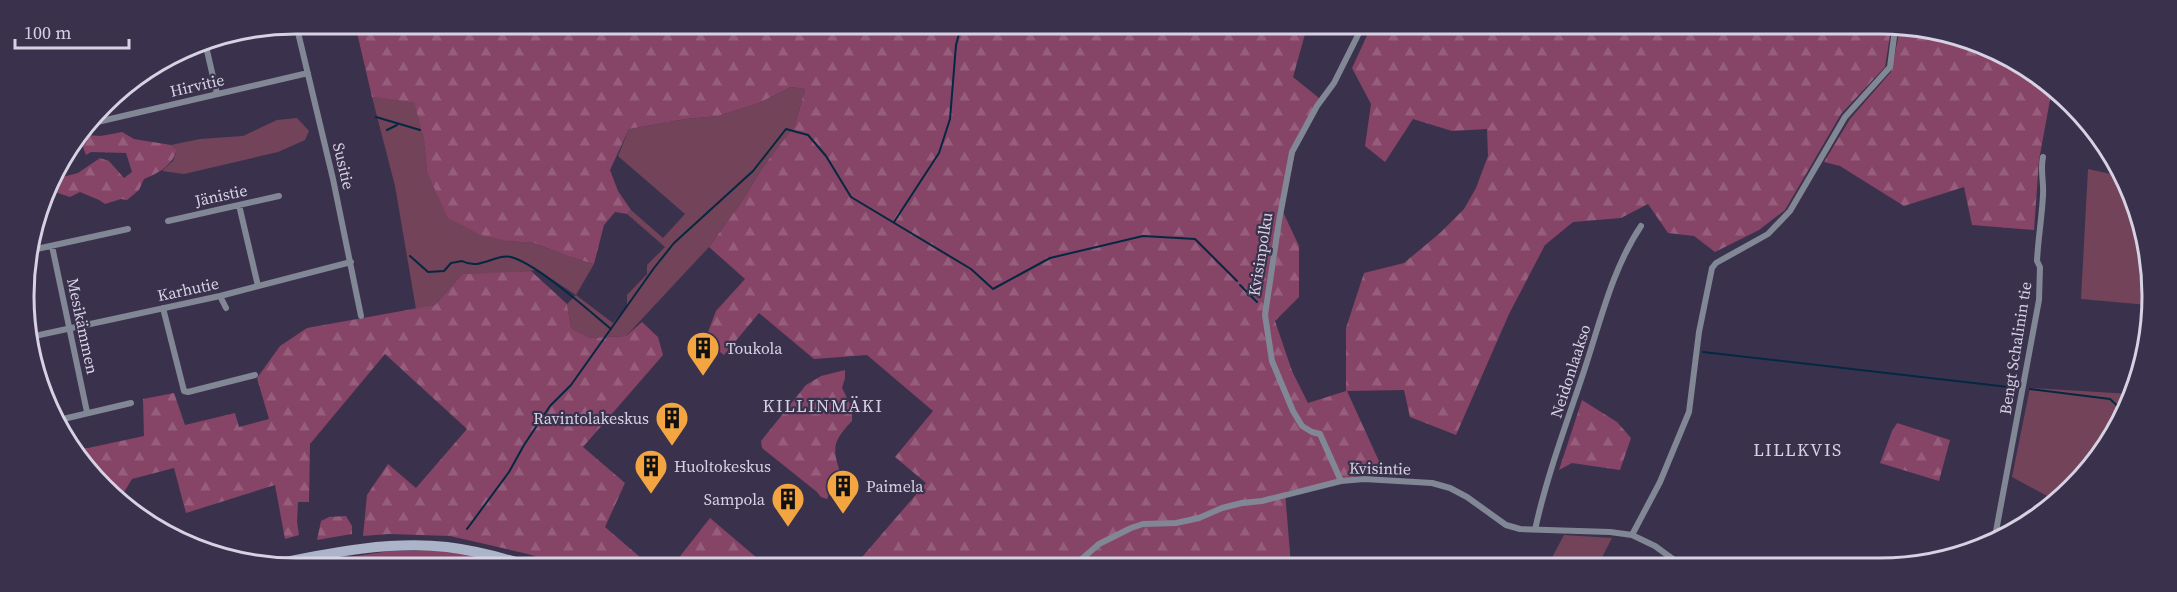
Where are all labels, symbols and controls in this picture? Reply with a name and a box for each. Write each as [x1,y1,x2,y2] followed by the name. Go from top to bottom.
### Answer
[15,12,129,50] scale bar
[24,20,71,45] text: 100 m
[168,68,226,102] street label: Hirvitie
[328,141,360,191] street label: Susitie
[192,179,249,211] street label: Jänistie
[1243,211,1277,297] street label: Kvisinpolku
[155,272,221,306] street label: Karhutie
[62,276,104,376] street label: Mesikämmen
[1994,280,2036,416] street label: Bengt Schalinin tie
[1545,321,1596,421] street label: Neidonlaakso
[685,330,721,377] building icon: Toukola
[726,337,783,359] place label: Toukola
[762,393,884,418] district label: KILLINMÄKI
[654,400,690,447] building icon: Ravintolakeskus
[533,407,649,429] place label: Ravintolakeskus
[1753,437,1843,462] district label: LILLKVIS
[633,448,669,495] building icon: Huoltokeskus
[674,455,771,477] place label: Huoltokeskus
[1349,456,1411,480] street label: Kvisintie
[825,468,861,515] building icon: Paimela
[866,475,924,497] place label: Paimela
[770,481,806,528] building icon: Sampola
[704,488,766,510] place label: Sampola

